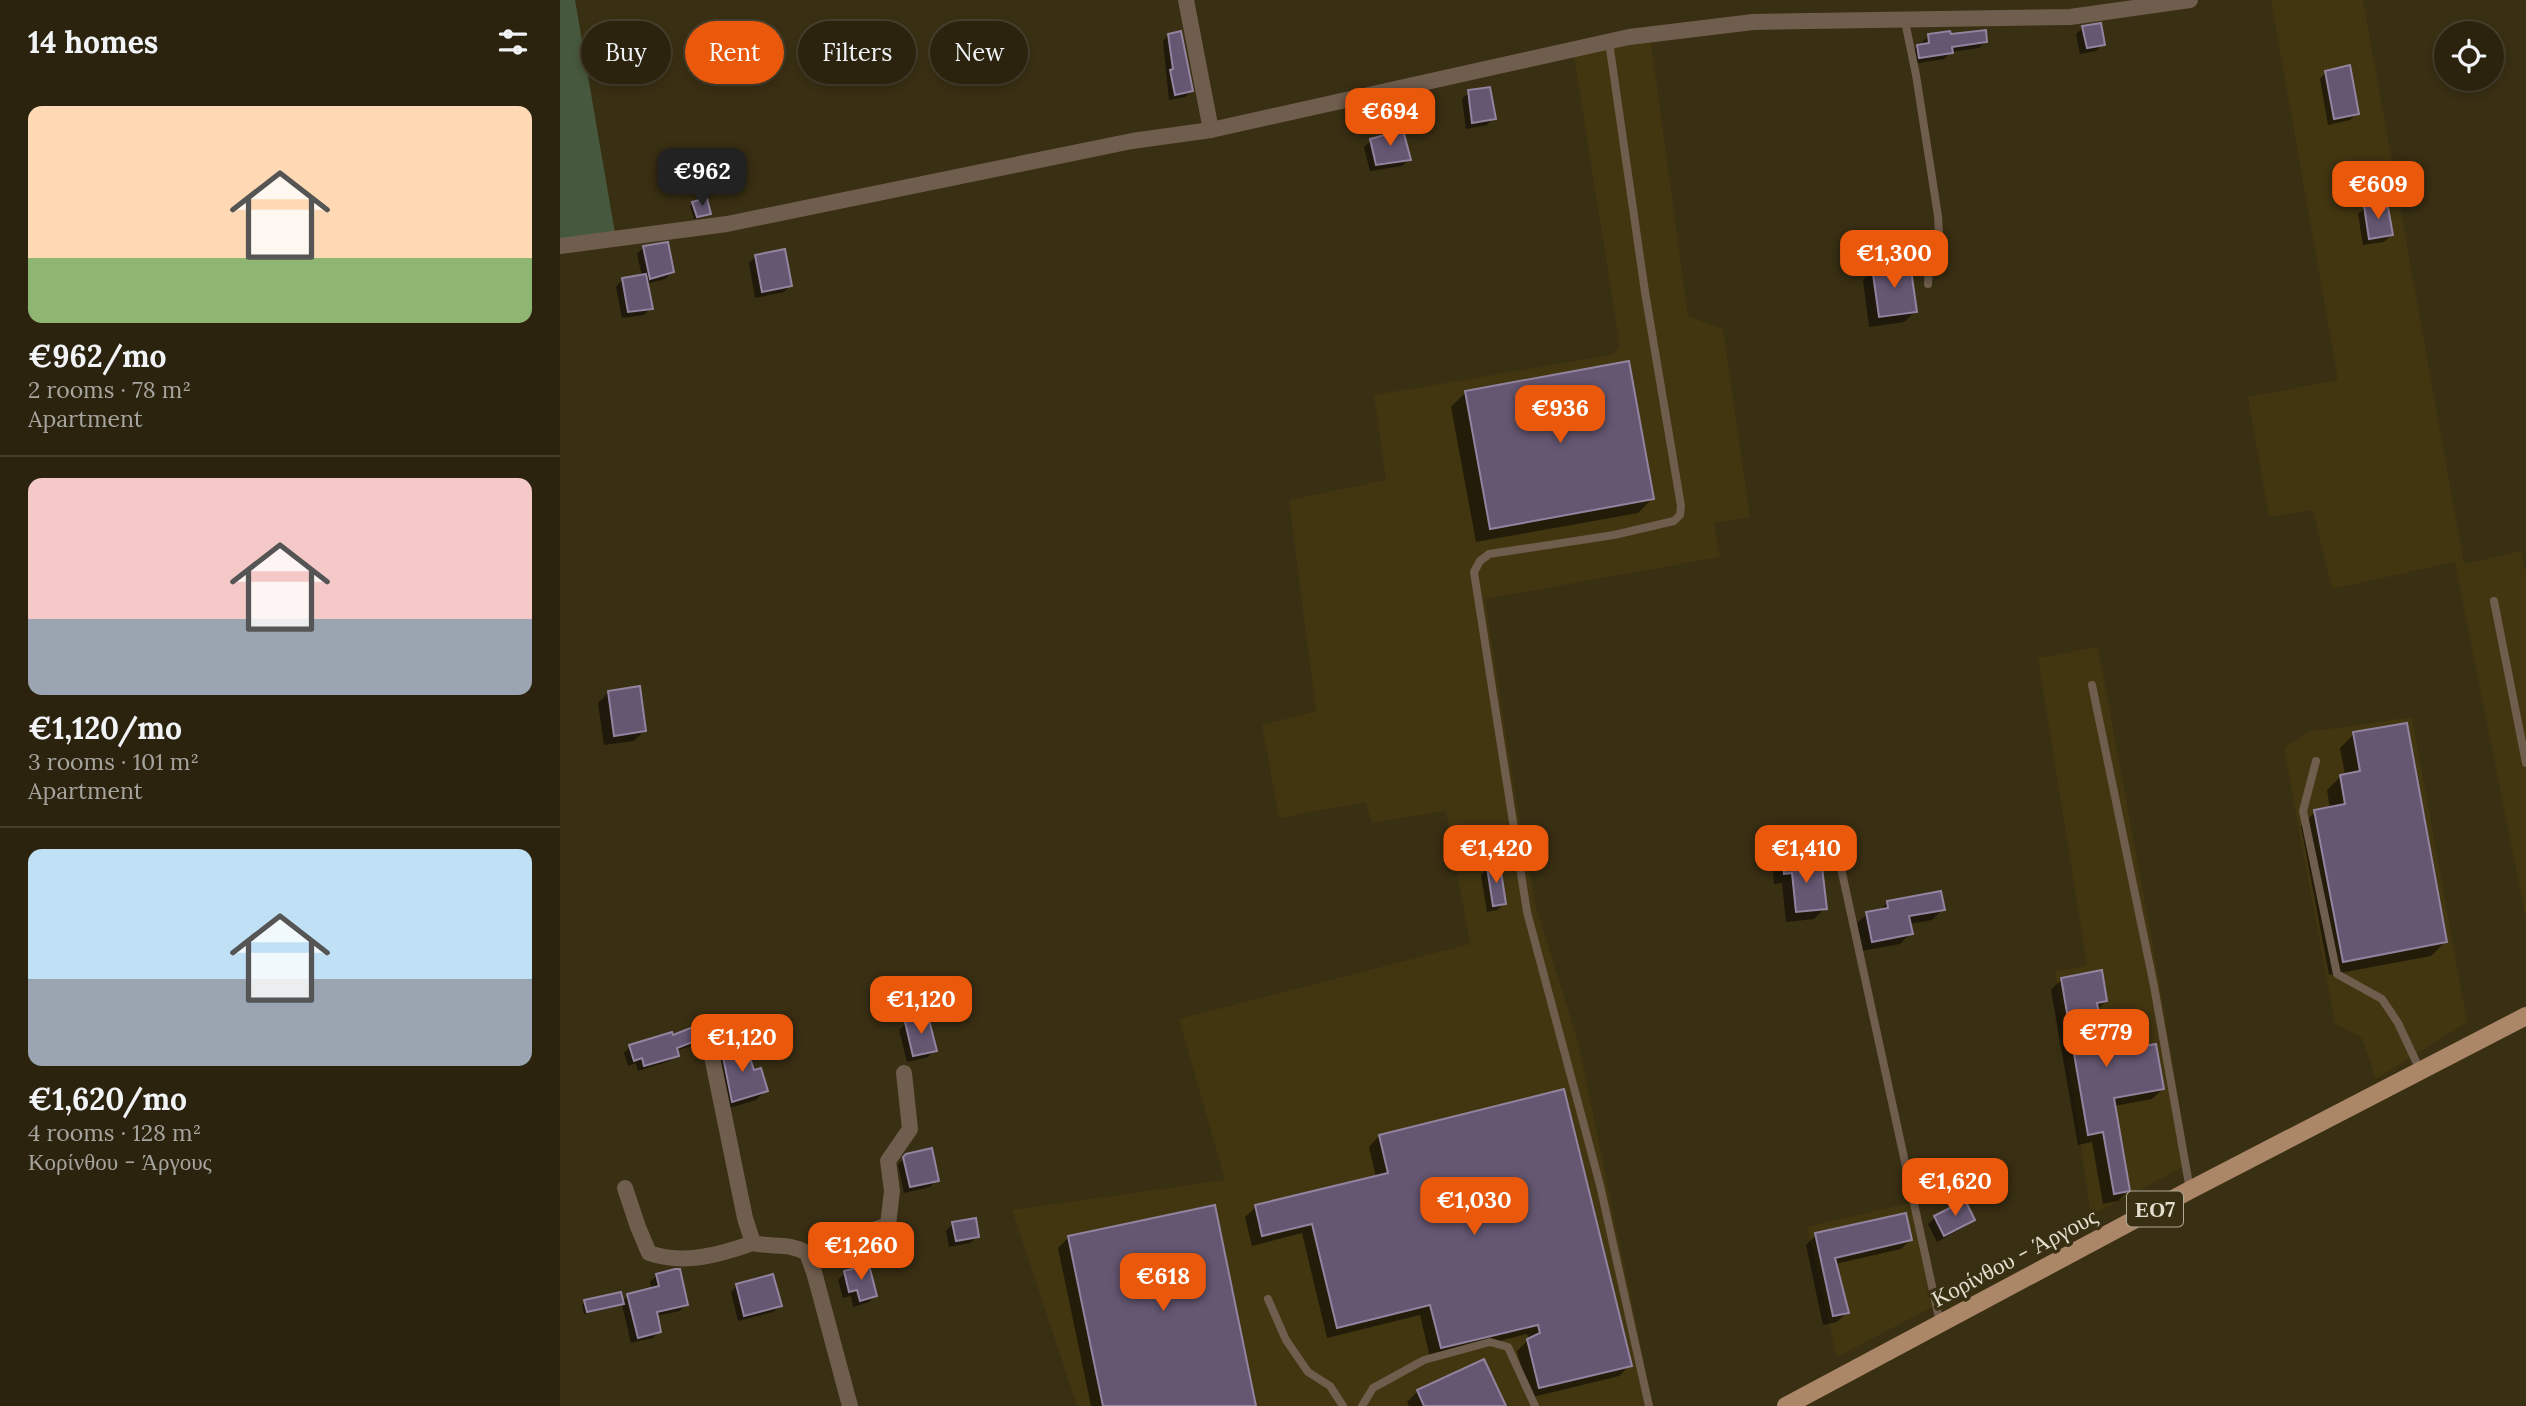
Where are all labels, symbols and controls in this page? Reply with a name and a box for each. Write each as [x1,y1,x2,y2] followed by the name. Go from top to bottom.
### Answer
[581,21,671,84] chip: Buy
[685,21,784,84] chip: Rent
[798,21,916,84] chip: Filters
[930,21,1028,84] chip: New
[2434,21,2504,91] map controls
[2434,21,2504,91] button: locate
[28,23,158,61] text: 14 homes
[494,23,532,61] icon: filters
[1349,88,1431,148] pin: €694
[1361,96,1419,125] text: €694
[661,148,743,208] pin: €962
[217,152,343,278] icon: home
[673,156,731,185] text: €962
[2337,162,2419,221] pin: €609
[2348,169,2408,198] text: €609
[1837,230,1951,290] pin: €1,300
[1856,238,1932,267] text: €1,300
[28,337,167,375] text: €962/mo
[28,375,191,404] text: 2 rooms · 78 m²
[1519,386,1601,445] pin: €936
[1531,393,1589,422] text: €936
[28,404,143,433] text: Apartment
[217,524,343,650] icon: home
[28,709,182,747] text: €1,120/mo
[28,747,199,776] text: 3 rooms · 101 m²
[28,776,143,805] text: Apartment
[1439,826,1553,885] pin: €1,420
[1749,826,1863,885] pin: €1,410
[1459,833,1533,862] text: €1,420
[1771,833,1841,862] text: €1,410
[217,895,343,1021] icon: home
[864,976,978,1036] pin: €1,120
[886,984,956,1013] text: €1,120
[2065,1010,2147,1069] pin: €779
[685,1014,799,1074] pin: €1,120
[2079,1017,2133,1046] text: €779
[707,1022,777,1051] text: €1,120
[28,1080,187,1118] text: €1,620/mo
[28,1118,201,1147] text: 4 rooms · 128 m²
[28,1147,212,1176] text: Κορίνθου - Άργους
[1898,1158,2012,1218] pin: €1,620
[1918,1166,1992,1195] text: €1,620
[1417,1178,1531,1237] pin: €1,030
[1436,1185,1512,1214] text: €1,030
[2127,1192,2183,1226] road number: ΕΟ7
[1926,1201,2102,1313] street label: Κορίνθου - Άργους
[804,1222,918,1282] pin: €1,260
[824,1230,898,1259] text: €1,260
[1122,1254,1204,1313] pin: €618
[1136,1261,1190,1290] text: €618

